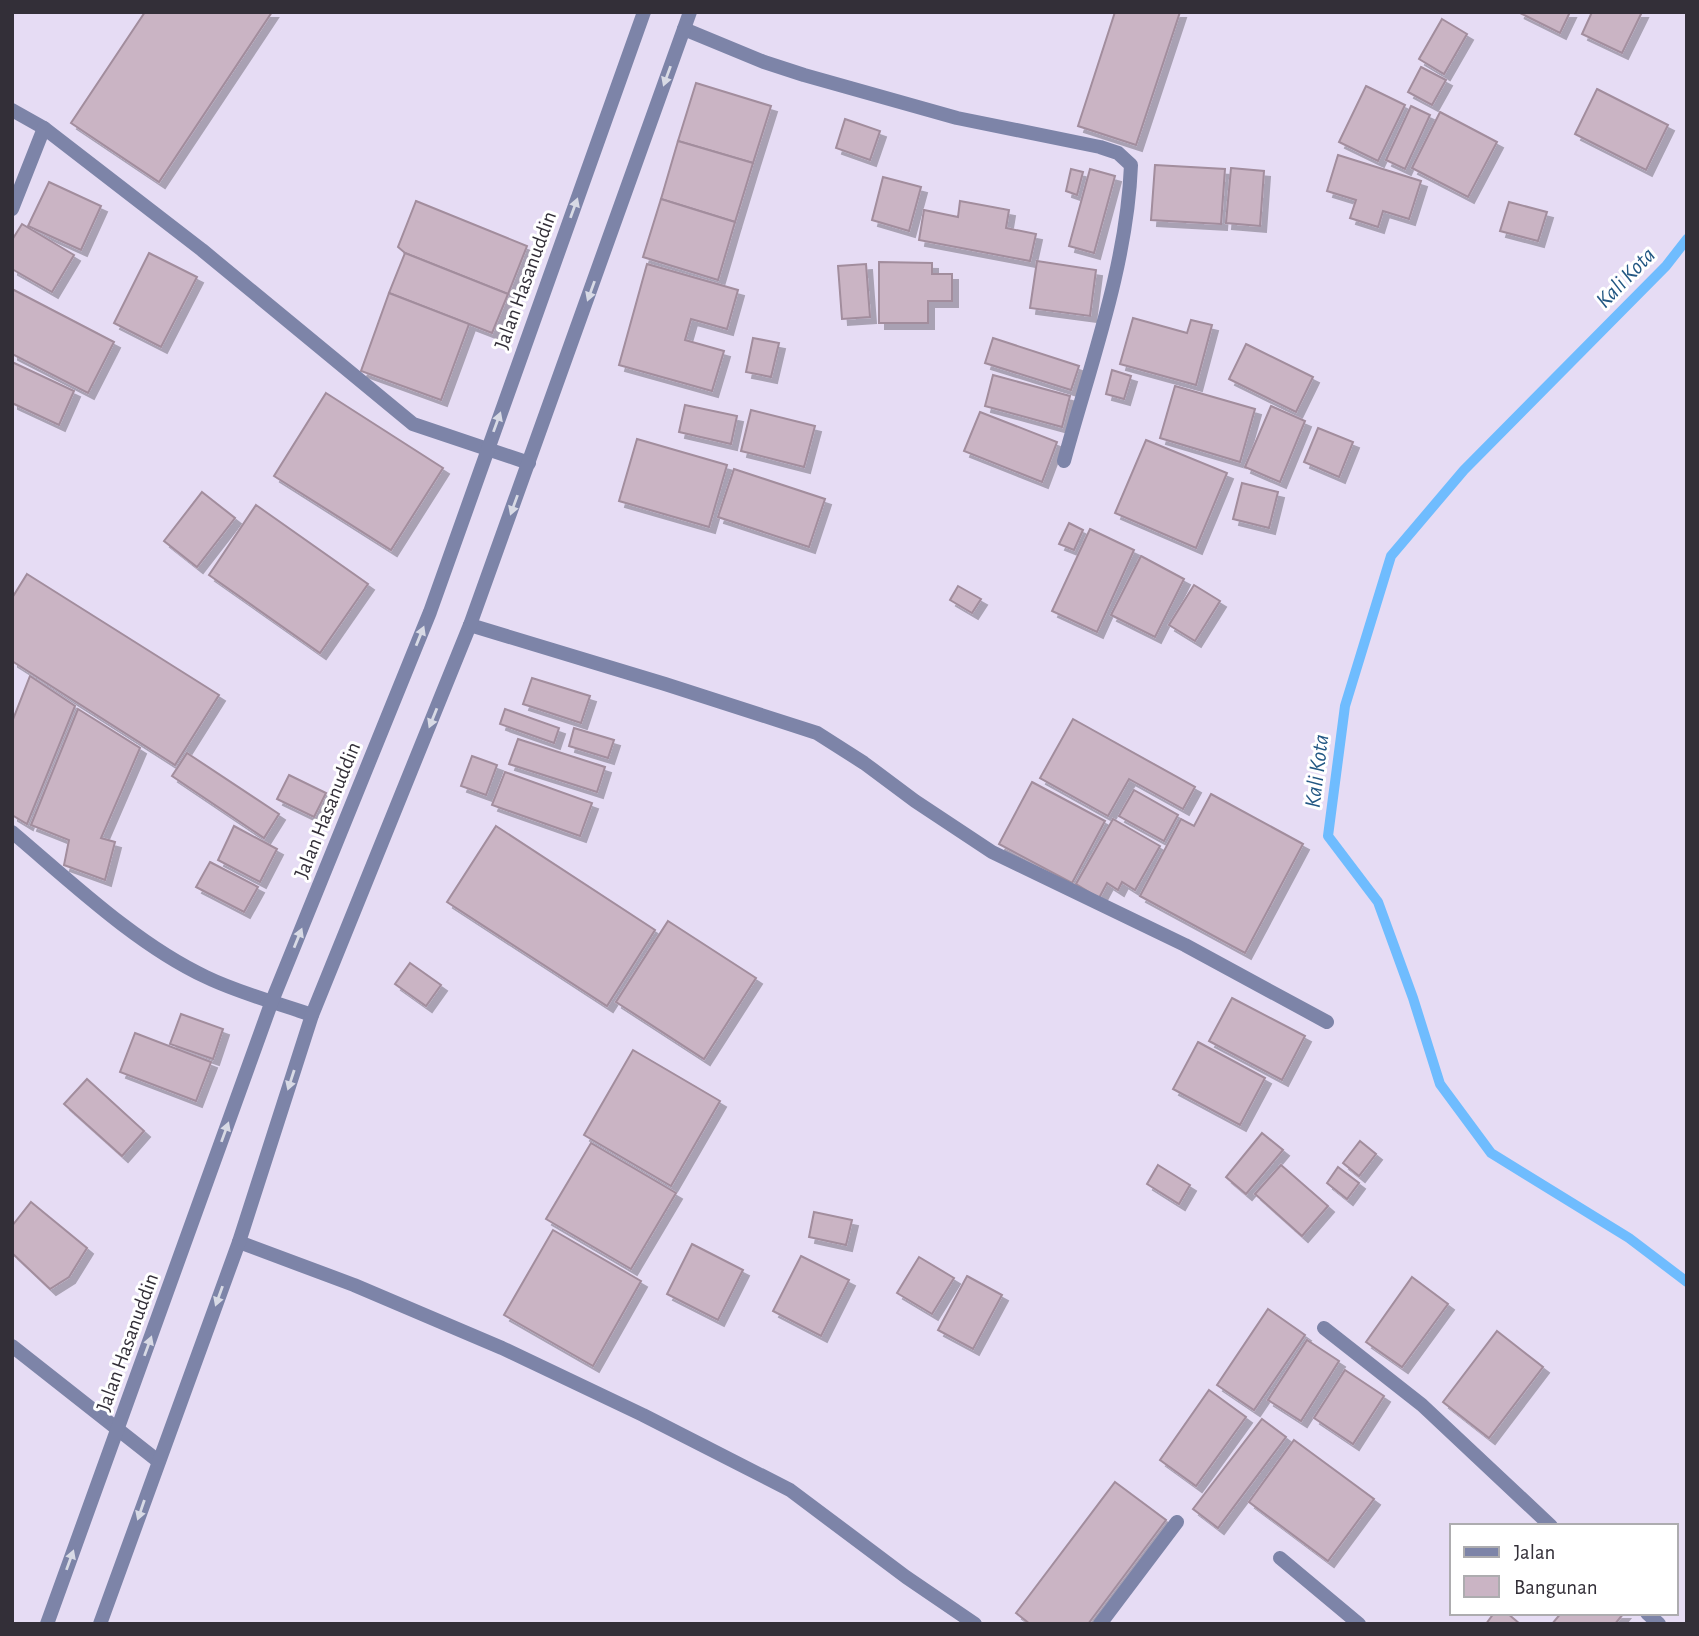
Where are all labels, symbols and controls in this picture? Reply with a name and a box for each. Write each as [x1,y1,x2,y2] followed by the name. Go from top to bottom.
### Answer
[661,66,672,87] one-way arrow
[569,197,580,218] one-way arrow
[491,209,560,352] street label: Jalan Hasanuddin
[1592,243,1660,313] water label: Kali Kota
[585,280,596,301] one-way arrow
[492,411,503,432] one-way arrow
[508,495,519,516] one-way arrow
[414,625,425,646] one-way arrow
[427,707,438,728] one-way arrow
[1302,733,1333,809] water label: Kali Kota
[291,739,364,881] street label: Jalan Hasanuddin
[292,927,303,948] one-way arrow
[285,1070,296,1091] one-way arrow
[220,1121,231,1142] one-way arrow
[93,1271,162,1414] street label: Jalan Hasanuddin
[213,1285,224,1306] one-way arrow
[142,1335,153,1356] one-way arrow
[135,1499,146,1520] one-way arrow
[1450,1524,1678,1615] legend
[1514,1542,1555,1563] text: Jalan
[65,1549,76,1570] one-way arrow
[1514,1577,1598,1598] text: Bangunan

